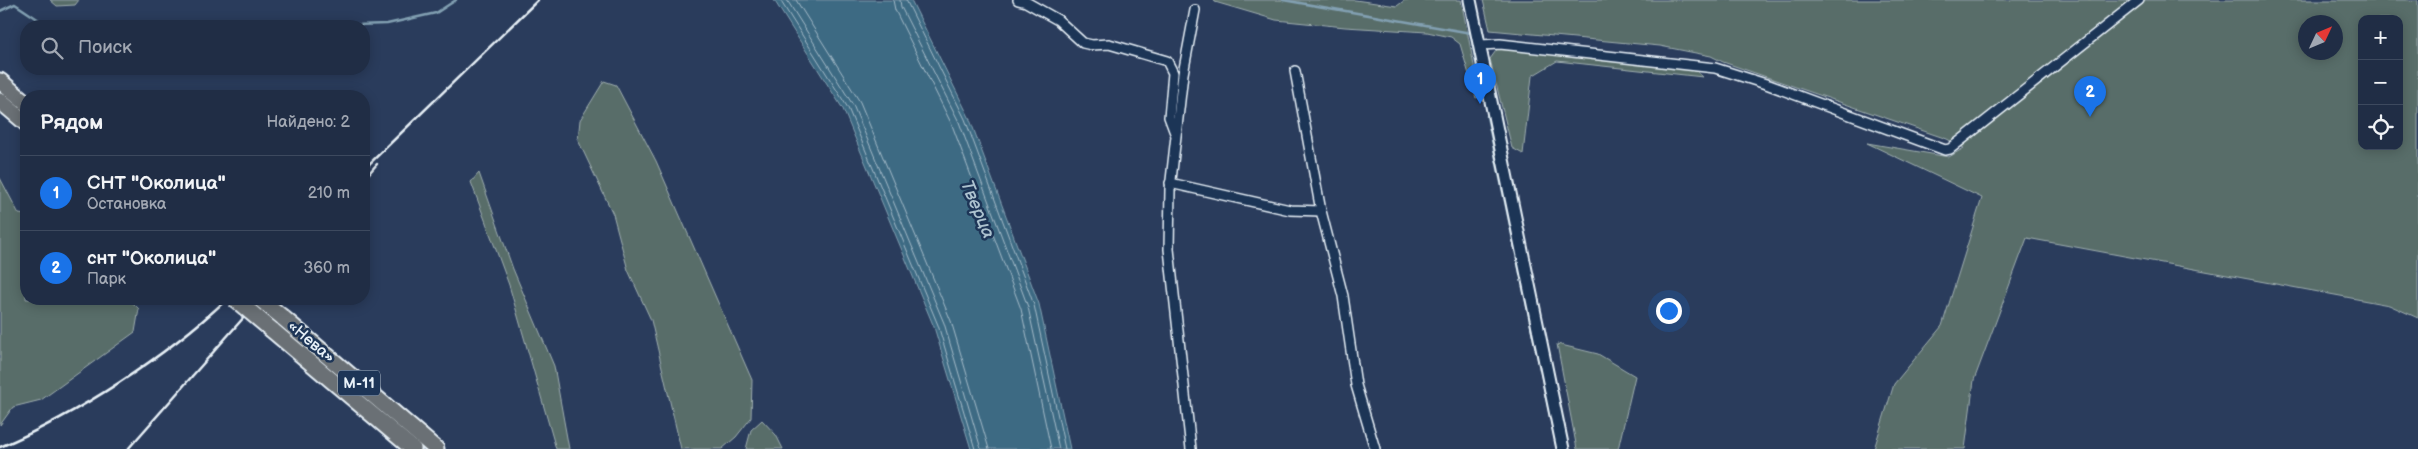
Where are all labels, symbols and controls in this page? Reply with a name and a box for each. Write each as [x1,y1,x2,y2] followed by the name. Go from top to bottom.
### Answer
[2298,15,2343,60] north arrow
[2358,15,2403,150] map controls
[2358,15,2403,60] button: +
[20,20,370,75] search box
[38,34,66,62] icon: search
[78,36,132,59] text: Поиск
[2358,60,2403,105] button: −
[1464,63,1496,104] pin: 1
[2074,76,2106,117] pin: 2
[2358,105,2403,150] button: locate
[40,110,103,135] text: Рядом
[266,113,350,132] text: Найдено: 2
[87,172,226,195] text: СНТ "Околица"
[956,177,999,242] water label: Тверца
[53,184,59,203] text: 1
[308,184,350,203] text: 210 m
[87,195,166,214] text: Остановка
[87,247,216,270] text: снт "Околица"
[51,259,61,278] text: 2
[303,259,350,278] text: 360 m
[87,270,126,289] text: Парк
[1656,298,1682,324] your location
[283,317,339,367] street label: «Нева»
[338,370,380,396] road number: М-11

